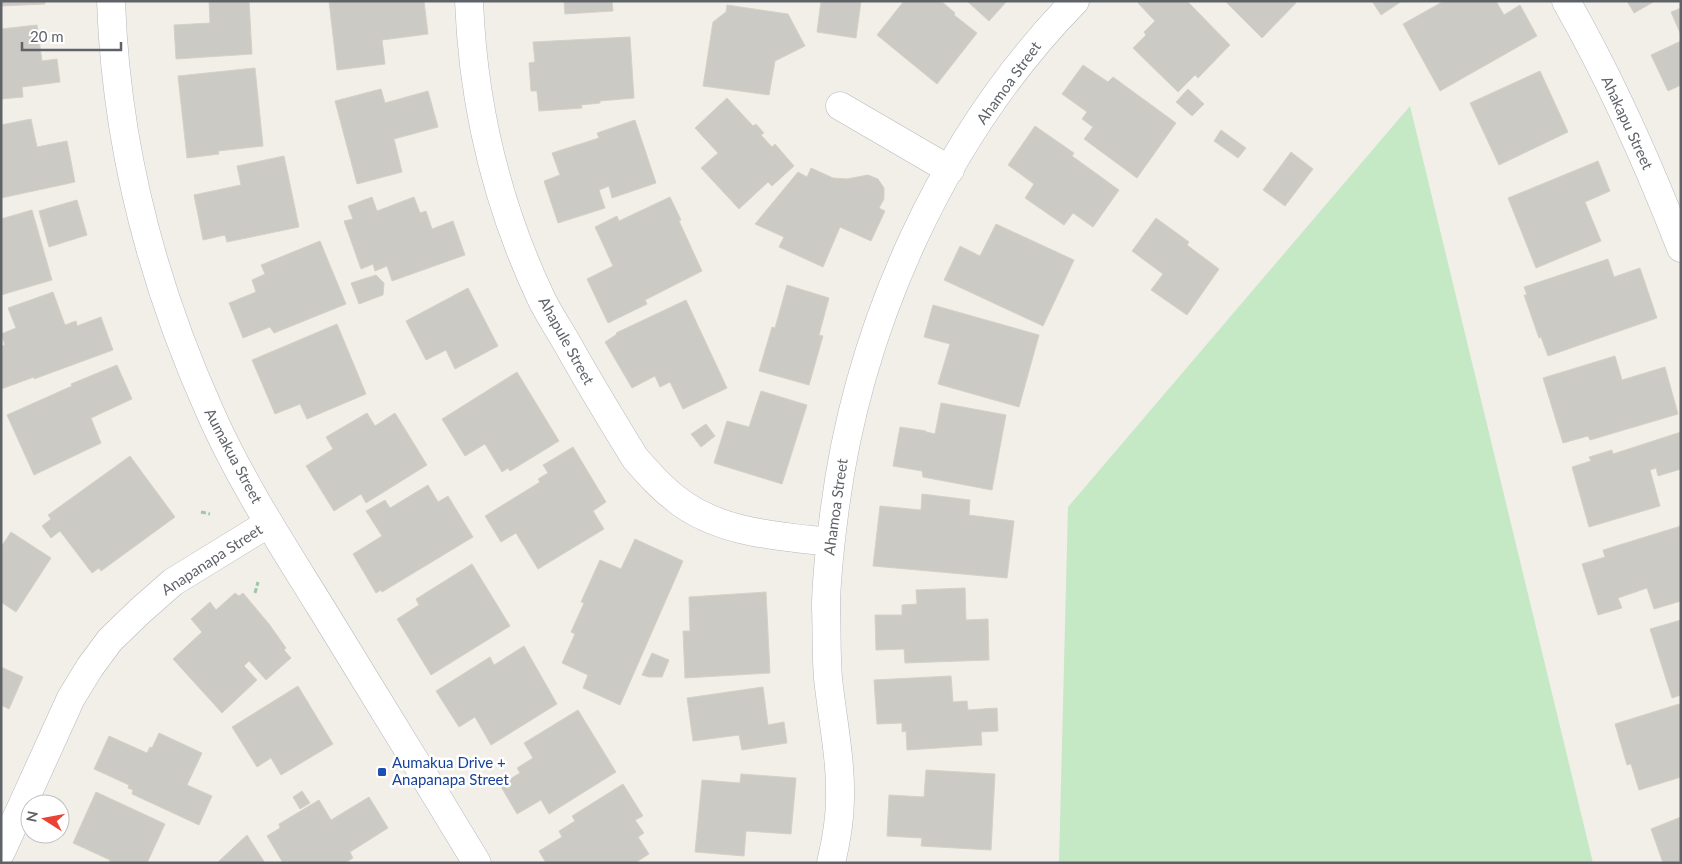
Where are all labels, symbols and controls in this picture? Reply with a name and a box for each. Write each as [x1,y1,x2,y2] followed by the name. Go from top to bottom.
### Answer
[22,20,121,52] scale bar
[30,27,64,45] text: 20 m
[972,37,1045,127] street label: Ahamoa Street
[1598,73,1658,173] street label: Ahakapu Street
[535,294,599,388] street label: Ahapule Street
[201,405,267,507] street label: Aumakua Street
[819,457,851,556] street label: Ahamoa Street
[158,519,266,599] street label: Anapanapa Street
[392,753,509,788] place label: Aumakua Drive + Anapanapa Street
[376,766,388,778] marker: Aumakua Drive + Anapanapa Street
[20,794,70,844] north arrow
[22,810,41,823] text: N

